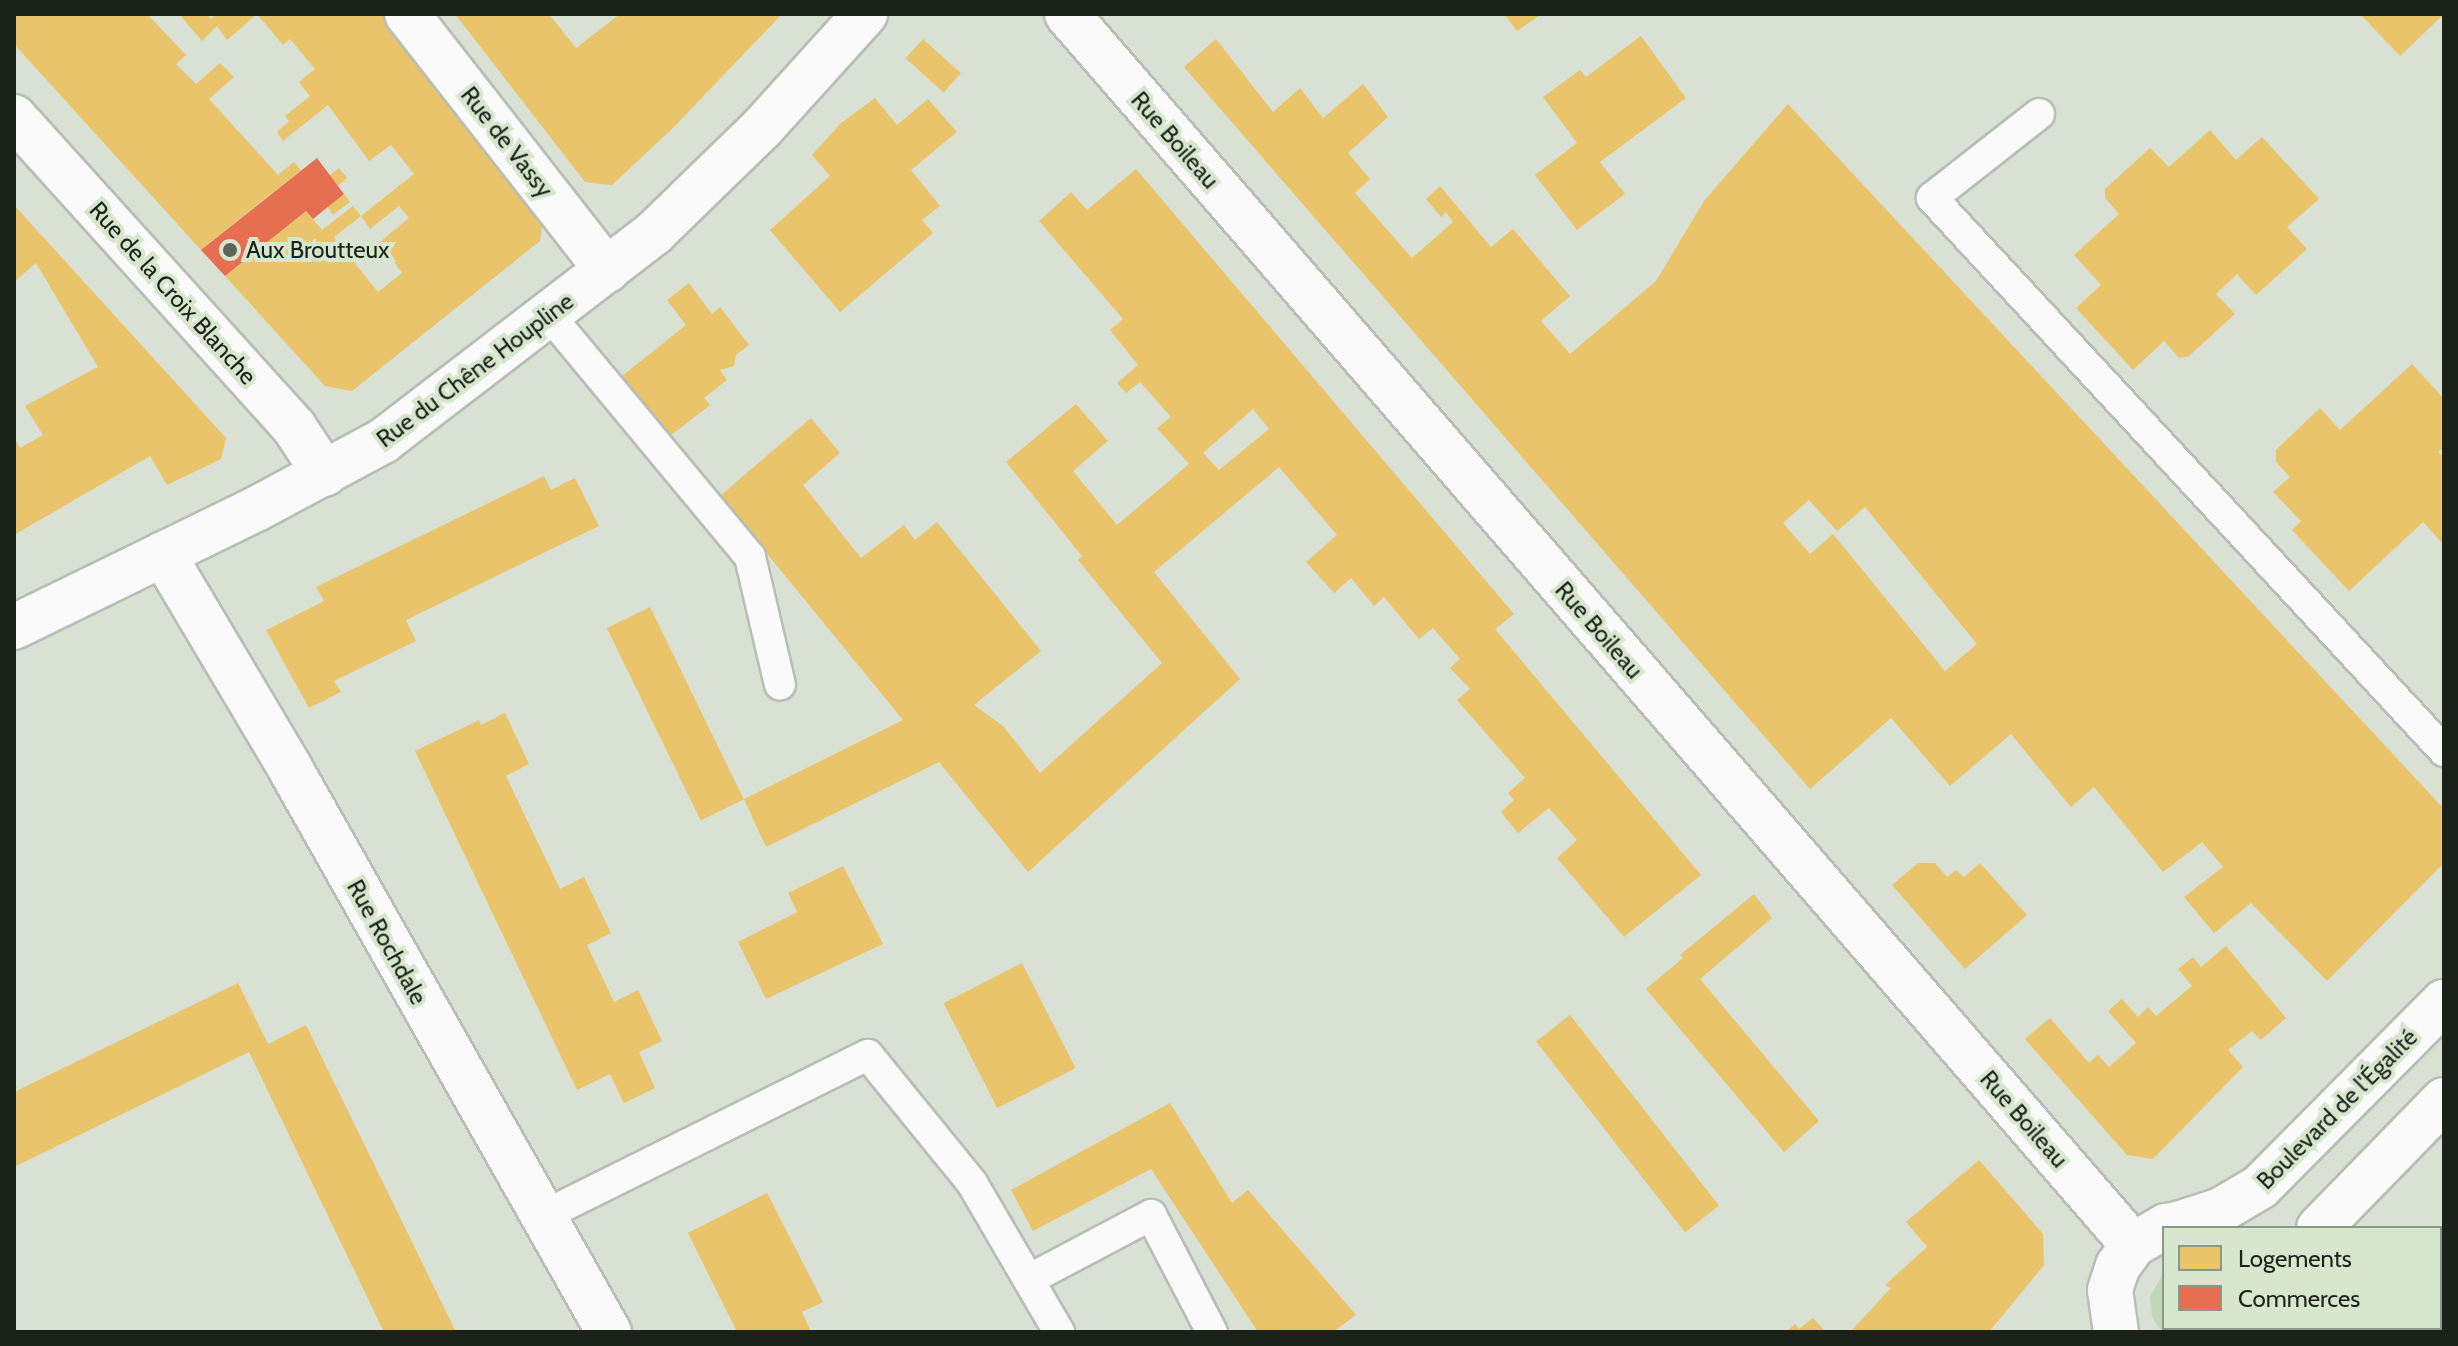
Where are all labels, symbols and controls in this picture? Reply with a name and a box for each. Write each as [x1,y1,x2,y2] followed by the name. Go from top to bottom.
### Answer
[455,81,559,203] street label: Rue de Vassy
[1125,86,1225,194] street label: Rue Boileau
[83,196,263,390] street label: Rue de la Croix Blanche
[246,236,389,264] place label: Aux Broutteux
[221,241,239,259] marker: Aux Broutteux
[371,287,579,453] street label: Rue du Chêne Houpline
[1549,576,1649,684] street label: Rue Boileau
[341,875,433,1009] street label: Rue Rochdale
[2251,1023,2423,1195] street label: Boulevard de l'Égalité
[1974,1065,2074,1173] street label: Rue Boileau
[2162,1226,2442,1330] legend
[2238,1244,2352,1273] text: Logements
[2238,1284,2360,1313] text: Commerces

